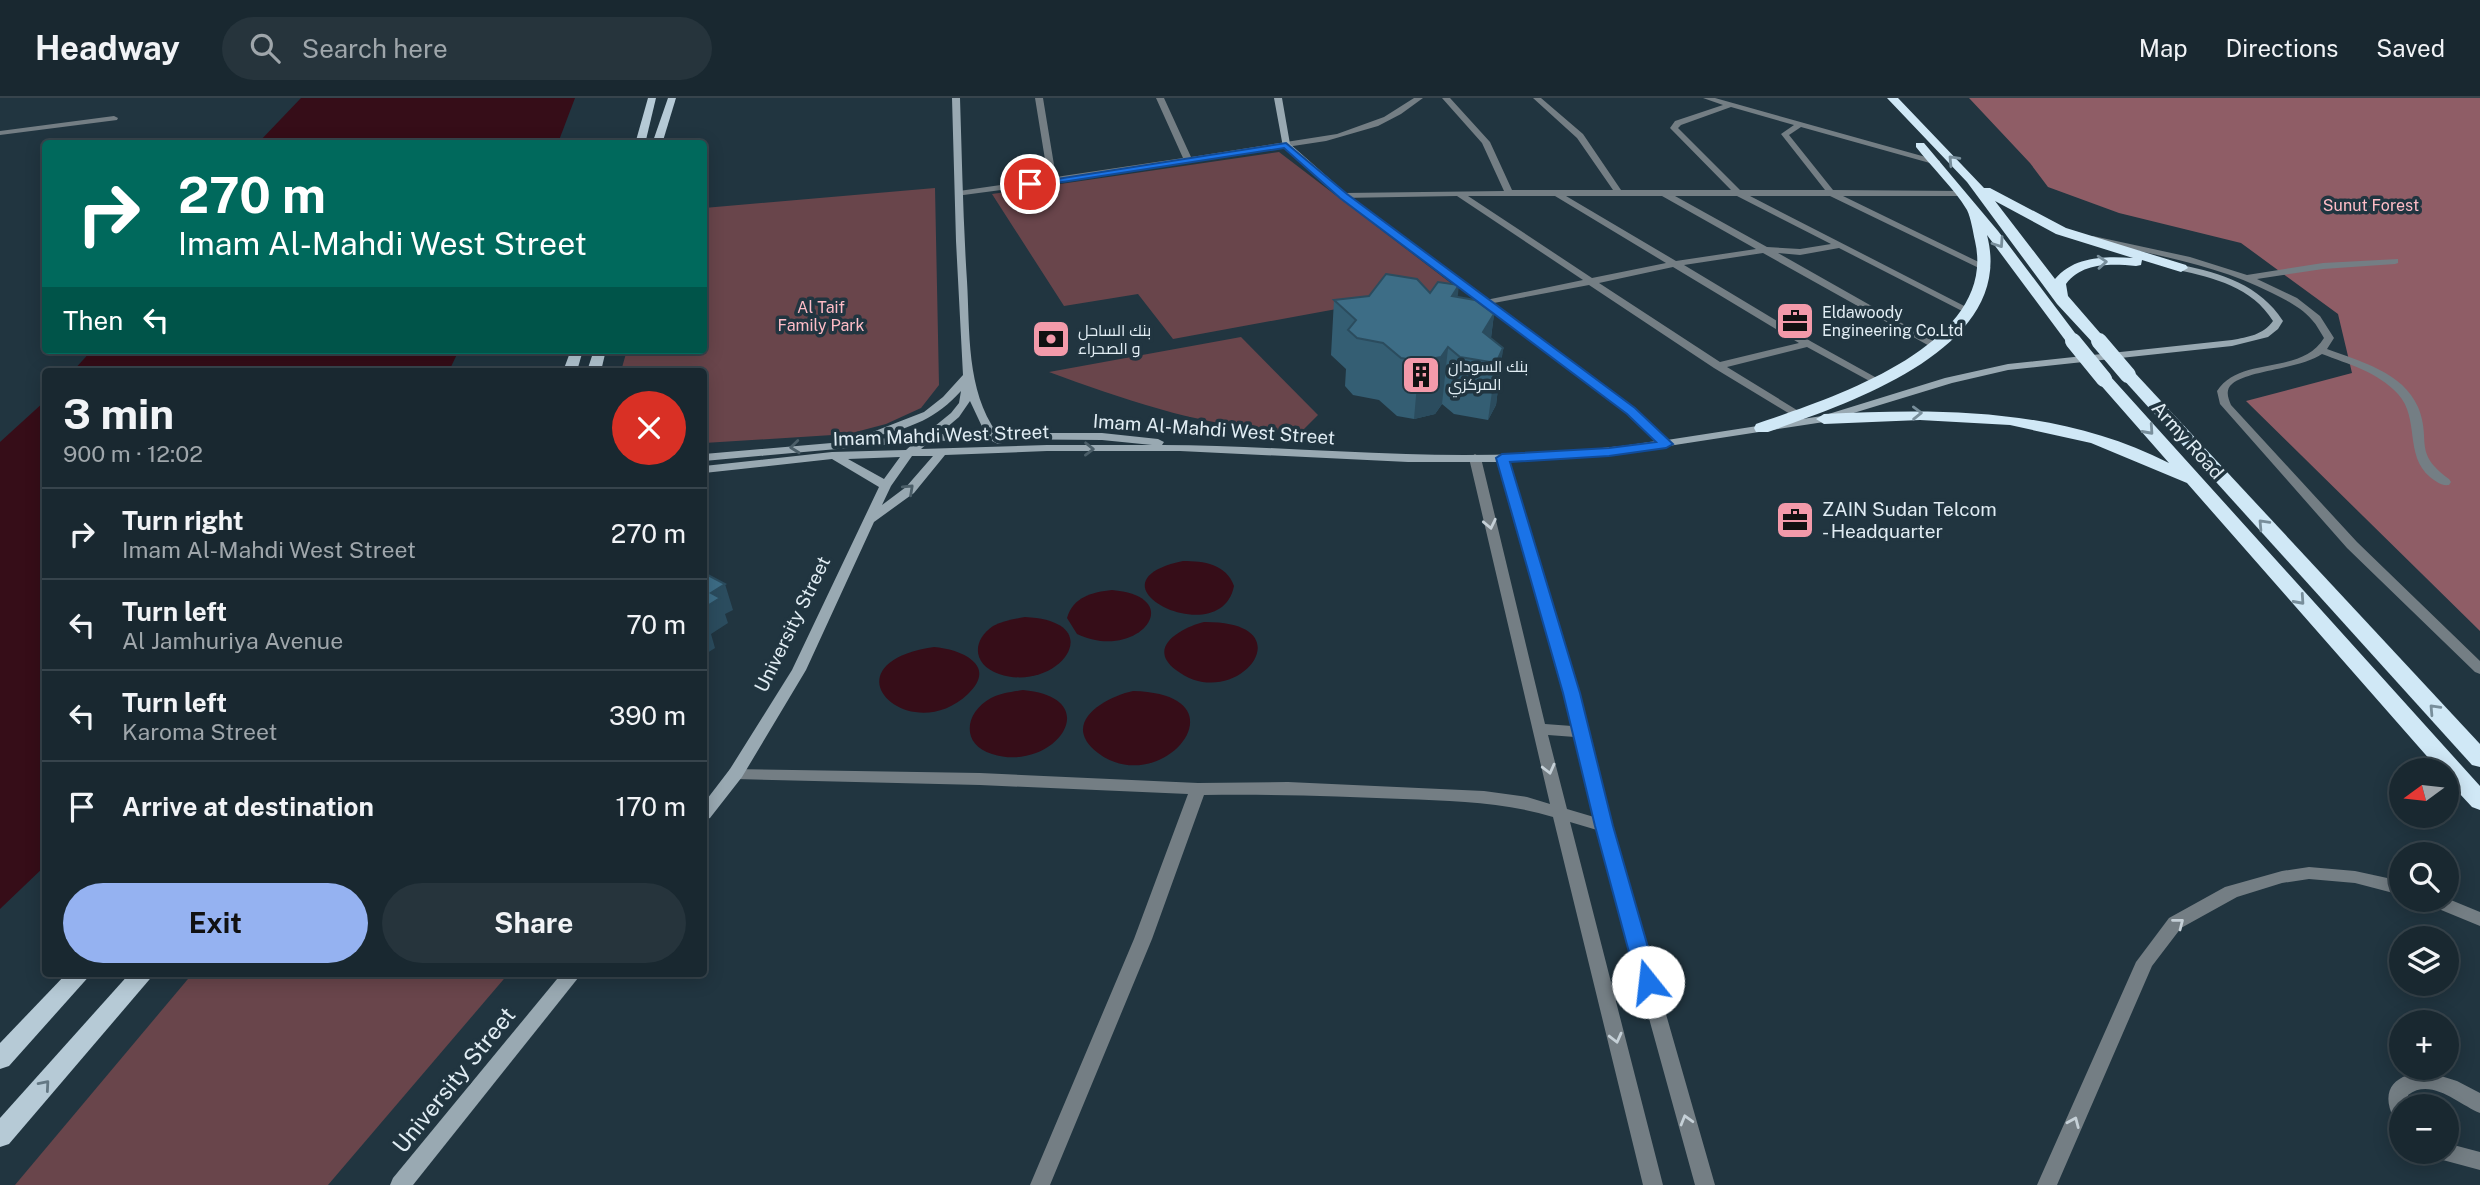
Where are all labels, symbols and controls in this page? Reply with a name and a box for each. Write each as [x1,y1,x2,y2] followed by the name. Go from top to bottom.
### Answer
[222,17,712,80] search box
[35,29,180,67] text: Headway
[246,29,284,67] icon: search
[302,33,448,64] text: Search here
[2139,34,2188,62] text: Map
[2226,34,2338,62] text: Directions
[2376,34,2445,62] text: Saved
[1000,154,1060,214] pin
[1949,155,1962,168] one-way arrow
[1011,165,1049,203] icon: arrive
[178,166,326,224] text: 270 m
[63,168,154,259] icon: right
[2323,196,2419,215] park label: Sunut Forest
[178,225,587,262] text: Imam Al-Mahdi West Street
[1991,235,2003,248] one-way arrow
[2096,255,2107,270] one-way arrow
[777,298,865,335] park label: Al Taif Family Park
[1774,300,1816,342] office icon: Eldawoody Engineering Co.Ltd
[137,301,175,339] icon: left
[1822,303,1963,340] place label: Eldawoody Engineering Co.Ltd
[63,305,123,336] text: Then
[1030,318,1072,360] bank icon: بنك الساحل و الصحراء
[1078,321,1151,358] place label: بنك الساحل و الصحراء
[1400,354,1442,396] building icon: بنك السودان المركزي
[1448,357,1528,398] place label: بنك السودان المركزي
[63,389,174,438] text: 3 min
[612,391,686,465] button: close
[2147,397,2229,483] street label: Army Road
[1912,406,1923,421] one-way arrow
[1092,410,1336,448] street label: Imam Al-Mahdi West Street
[832,420,1050,450] street label: Imam Mahdi West Street
[2140,422,2153,435] one-way arrow
[63,440,203,467] text: 900 m · 12:02
[789,440,800,455] one-way arrow
[1085,441,1095,457] one-way arrow
[901,485,914,498] one-way arrow
[1822,498,1997,542] place label: ZAIN Sudan Telcom - Headquarter
[1774,499,1816,541] office icon: ZAIN Sudan Telcom - Headquarter
[122,505,244,536] text: Turn right
[63,515,101,553] icon: right
[611,518,686,549] text: 270 m
[1481,518,1496,530] one-way arrow
[2258,519,2271,532] one-way arrow
[122,536,416,563] text: Imam Al-Mahdi West Street
[750,552,834,696] street label: University Street
[2292,592,2304,605] one-way arrow
[122,596,227,627] text: Turn left
[63,606,101,644] icon: left
[626,609,686,640] text: 70 m
[122,627,343,654] text: Al Jamhuriya Avenue
[122,687,227,718] text: Turn left
[63,697,101,735] icon: left
[609,700,686,731] text: 390 m
[2429,704,2442,717] one-way arrow
[122,718,277,745] text: Karoma Street
[2389,758,2459,828] north arrow
[2389,758,2459,1164] map controls
[1541,763,1555,775] one-way arrow
[63,788,101,826] icon: arrive
[122,791,374,822] text: Arrive at destination
[616,791,686,822] text: 170 m
[2389,842,2459,912] button: search
[63,883,368,963] button: Exit
[382,883,686,963] button: Share
[2171,919,2183,931] one-way arrow
[2389,926,2459,996] button: layers
[1611,945,1685,1019] position arrow
[387,1001,521,1158] street label: University Street
[2389,1010,2459,1080] button: +
[1608,1032,1622,1044] one-way arrow
[37,1080,49,1093] one-way arrow
[2389,1094,2459,1164] button: −
[1679,1114,1694,1126] one-way arrow
[2066,1117,2080,1130] one-way arrow

